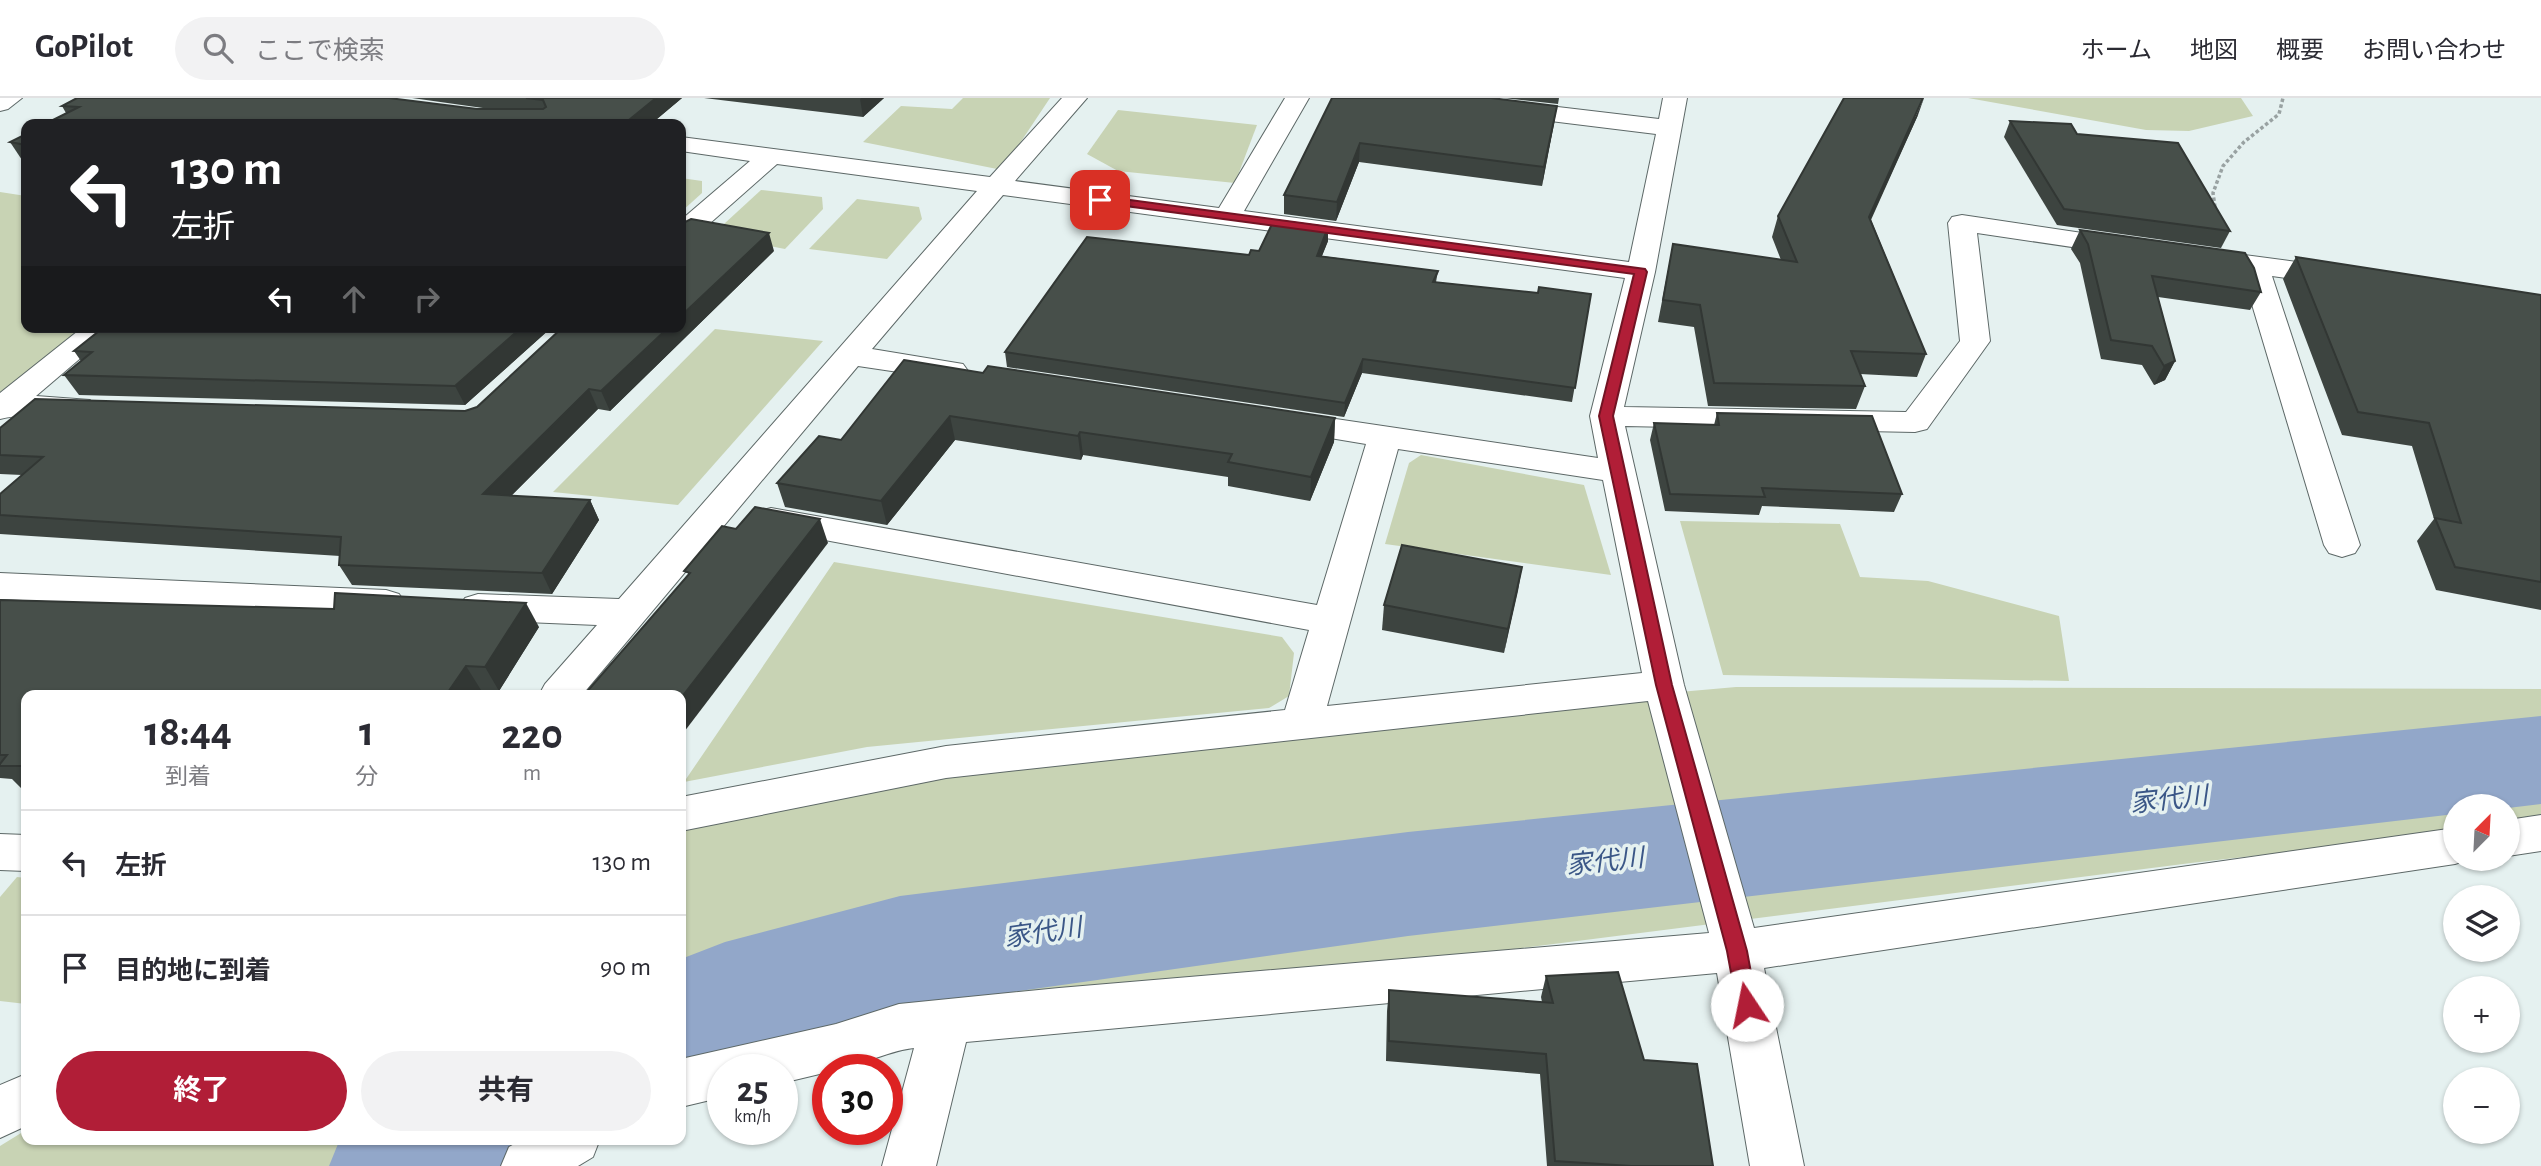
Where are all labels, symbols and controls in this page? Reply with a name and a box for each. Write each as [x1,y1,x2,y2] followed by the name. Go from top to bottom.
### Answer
[175,17,665,80] search box
[199,29,237,67] icon: search
[35,31,133,64] text: GoPilot
[255,38,385,64] text: ここで検索
[2081,39,2152,63] text: ホーム
[2190,39,2238,63] text: 地図
[2276,39,2324,63] text: 概要
[2362,39,2506,63] text: お問い合わせ
[171,145,282,194] text: 130 m
[56,147,147,238] icon: left
[1070,170,1130,230] pin
[1081,181,1119,219] icon: arrive
[171,211,235,243] text: 左折
[262,280,300,318] icon: left
[335,280,373,318] icon: ahead
[408,280,446,318] icon: right
[144,711,232,753] text: 18:44
[359,711,374,753] text: 1
[501,714,563,756] text: 220
[523,762,541,785] text: m
[165,766,211,789] text: 到着
[355,766,378,789] text: 分
[2129,782,2212,817] water label: 家代川
[2443,794,2520,872] north arrow
[2443,794,2520,1144] map controls
[56,844,94,882] icon: left
[1565,844,1648,879] water label: 家代川
[593,849,651,875] text: 130 m
[115,853,167,879] text: 左折
[2443,885,2520,962] button: layers
[1002,913,1086,951] water label: 家代川
[56,949,94,987] icon: arrive
[600,954,651,980] text: 90 m
[115,958,271,984] text: 目的地に到着
[1710,968,1784,1042] position arrow
[2443,976,2520,1053] button: +
[56,1051,347,1131] button: 終了
[361,1051,651,1131] button: 共有
[812,1054,903,1145] speed limit sign: 30
[2443,1067,2520,1144] button: −
[737,1073,768,1108] text: 25
[734,1108,771,1126] text: km/h

